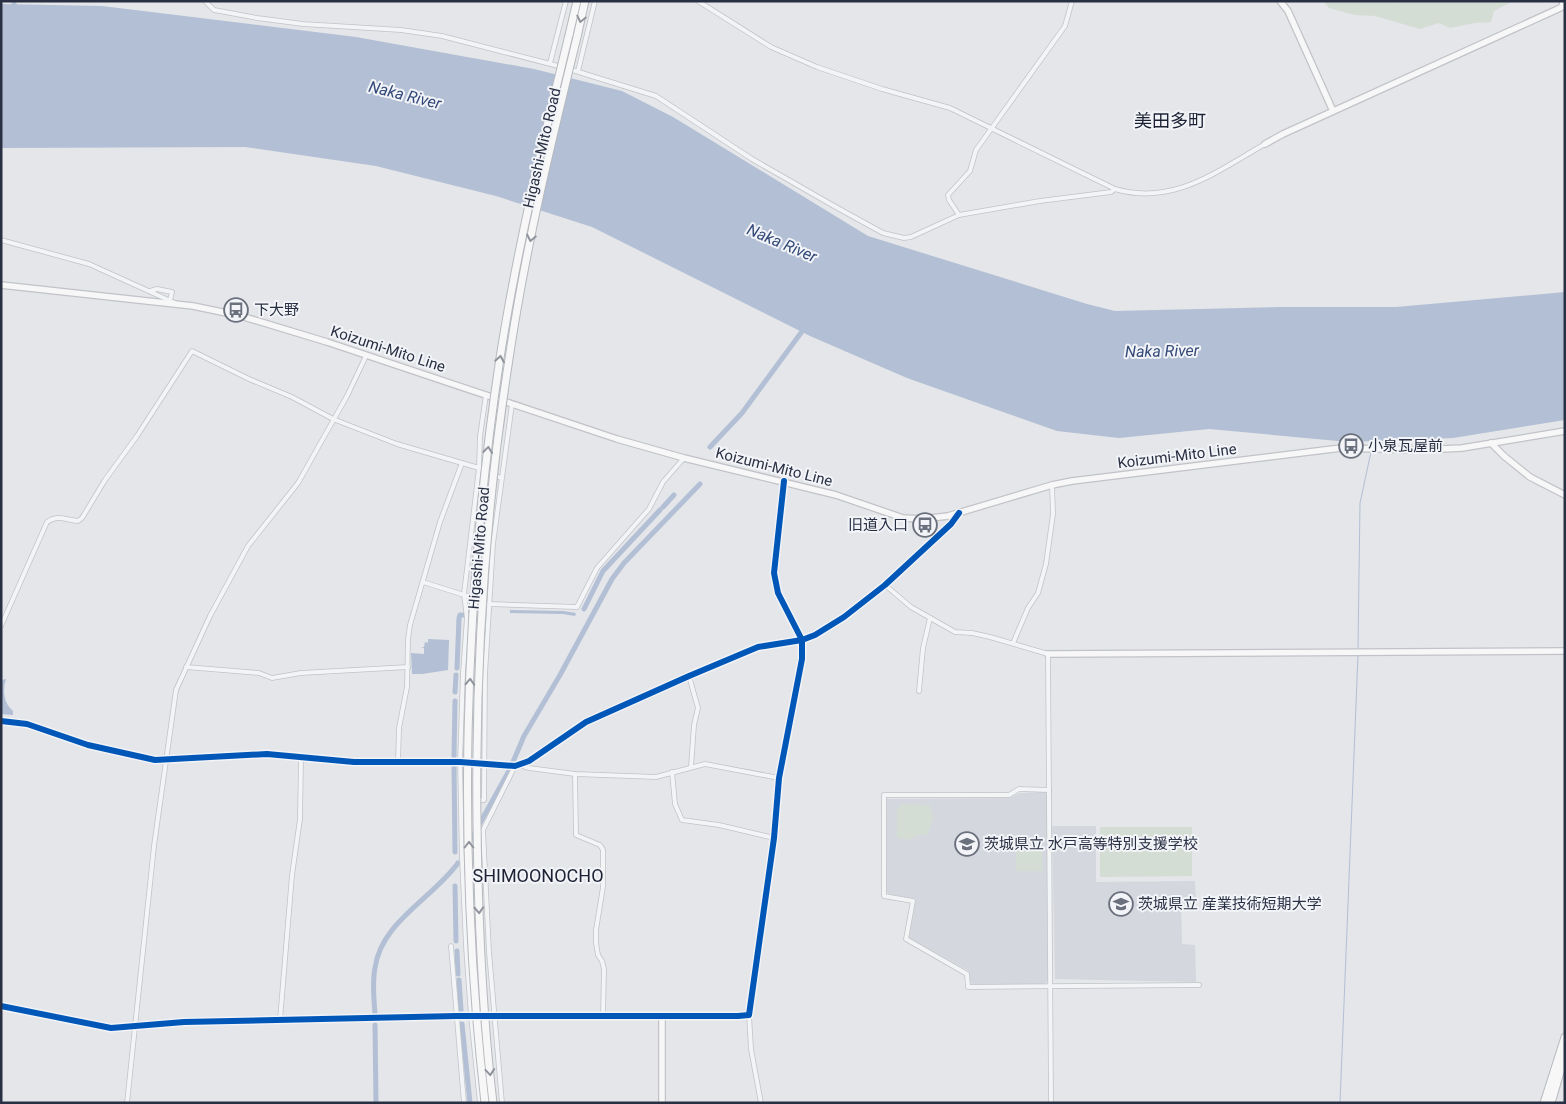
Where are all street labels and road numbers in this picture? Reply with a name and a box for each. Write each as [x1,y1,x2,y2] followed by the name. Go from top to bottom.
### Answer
[519,86,565,210] street label: Higashi-Mito Road
[328,322,448,376] street label: Koizumi-Mito Line
[1116,440,1238,472] street label: Koizumi-Mito Line
[714,444,834,490] street label: Koizumi-Mito Line
[465,486,493,610] street label: Higashi-Mito Road

